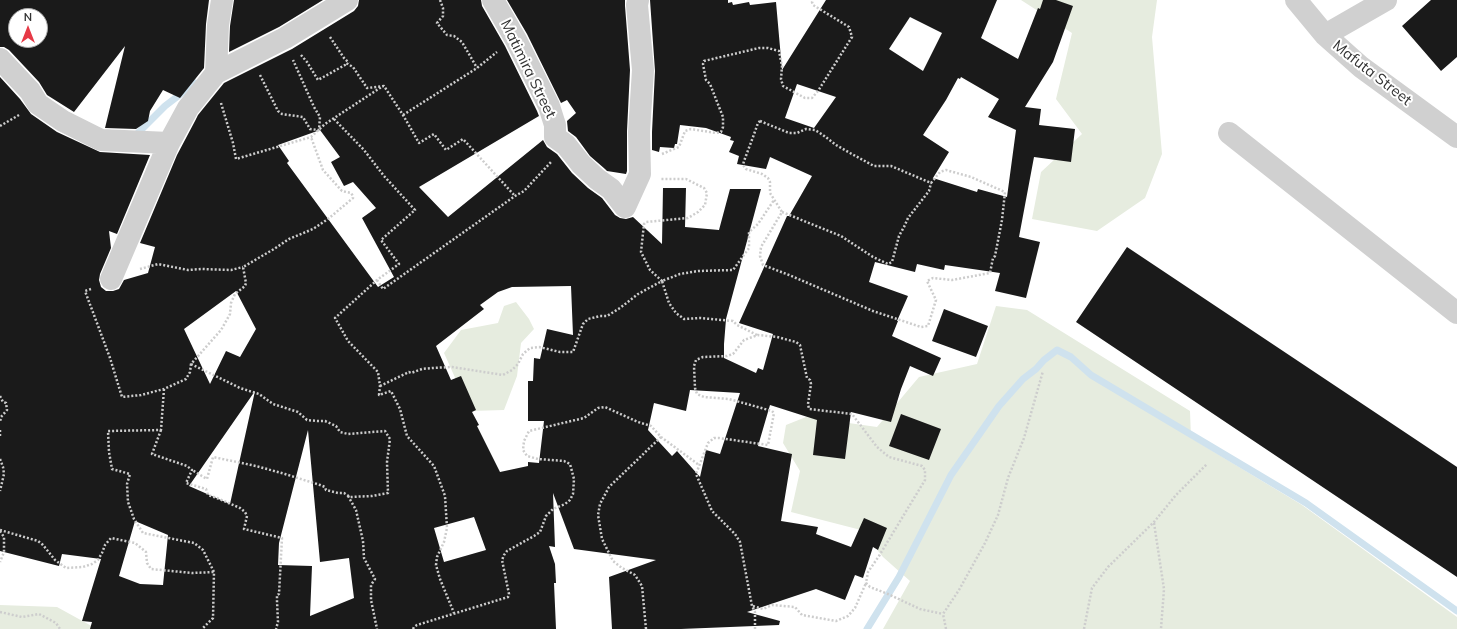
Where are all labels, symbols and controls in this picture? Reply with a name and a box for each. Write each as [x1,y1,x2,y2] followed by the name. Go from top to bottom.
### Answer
[8,8,48,48] north arrow
[24,10,32,24] text: N
[496,17,560,121] street label: Matimira Street
[1329,37,1415,109] street label: Mafuta Street

